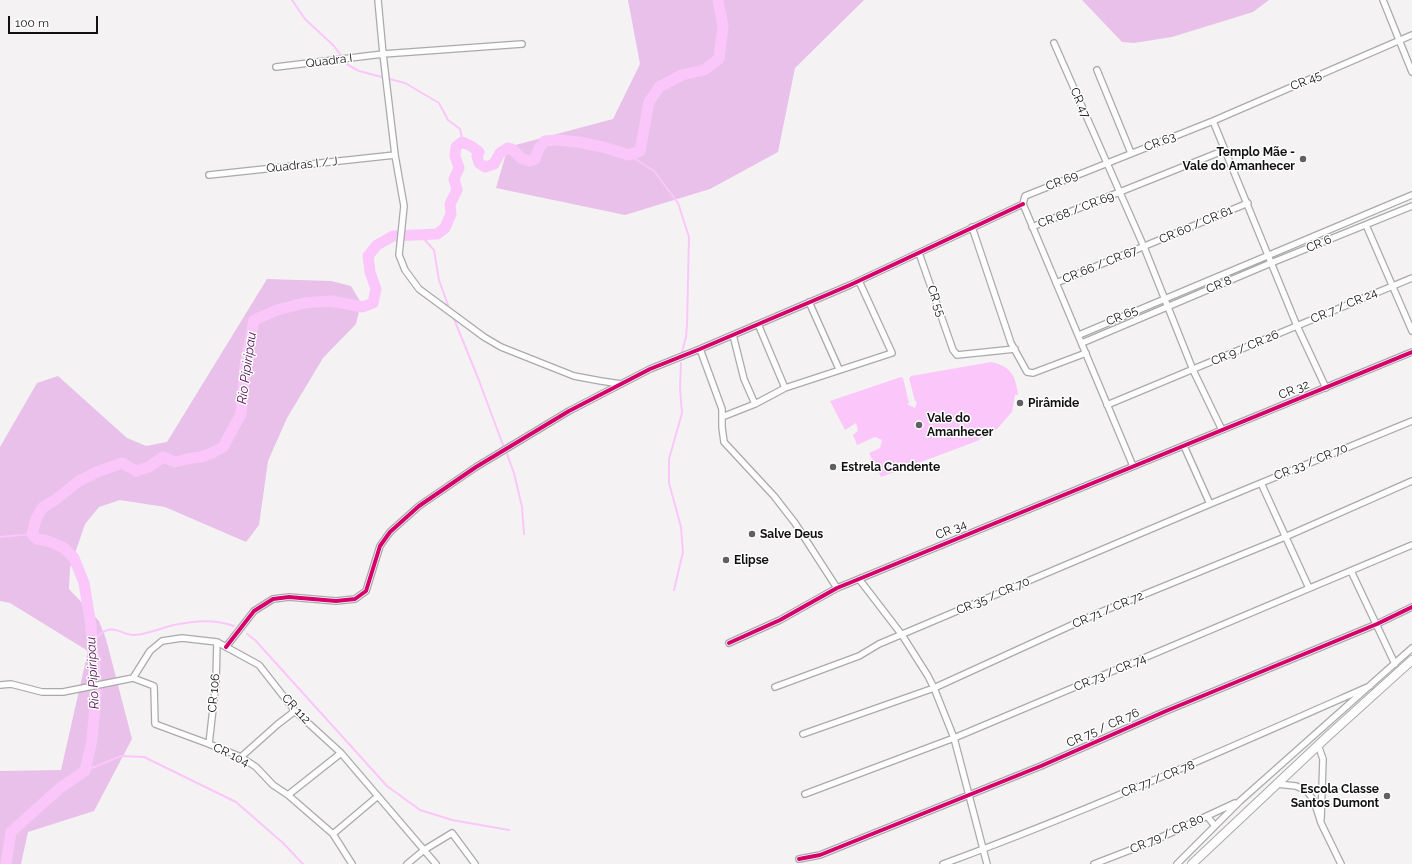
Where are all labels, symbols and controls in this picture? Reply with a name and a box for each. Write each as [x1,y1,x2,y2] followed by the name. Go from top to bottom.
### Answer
[10,8,100,34] scale bar
[15,16,49,30] text: 100 m
[305,51,353,71] street label: Quadra I
[1288,68,1324,94] street label: CR 45
[1067,85,1093,121] street label: CR 47
[1142,129,1178,155] street label: CR 63
[1183,145,1295,173] place label: Templo Mãe - Vale do Amanhecer
[266,154,338,176] street label: Quadras I / J
[1298,154,1308,164] marker: Templo Mãe - Vale do Amanhecer
[1044,168,1080,194] street label: CR 69
[1036,189,1116,231] street label: CR 68 / CR 69
[1157,203,1235,247] street label: CR 60 / CR 61
[1304,232,1334,256] street label: CR 6
[1060,243,1140,287] street label: CR 66 / CR 67
[1204,273,1234,297] street label: CR 8
[924,283,948,319] street label: CR 55
[1309,286,1379,326] street label: CR 7 / CR 24
[1104,303,1140,329] street label: CR 65
[1209,327,1281,369] street label: CR 9 / CR 26
[234,331,260,405] water label: Rio Pipiripau
[1277,377,1311,403] street label: CR 32
[1028,396,1079,410] place label: Pirâmide
[1015,398,1025,408] marker: Pirâmide
[927,411,993,439] place label: Vale do Amanhecer
[914,420,924,430] marker: Vale do Amanhecer
[1272,441,1350,483] street label: CR 33 / CR 70
[841,460,940,474] place label: Estrela Candente
[828,462,838,472] marker: Estrela Candente
[933,517,969,543] street label: CR 34
[760,527,823,541] place label: Salve Deus
[747,529,757,539] marker: Salve Deus
[734,553,769,567] place label: Elipse
[721,555,731,565] marker: Elipse
[954,574,1032,618] street label: CR 35 / CR 70
[1070,589,1146,631] street label: CR 71 / CR 72
[83,636,103,710] water label: Rio Pipiripau
[1072,651,1148,695] street label: CR 73 / CR 74
[205,673,223,713] street label: CR 106
[279,691,313,727] street label: CR 112
[1064,706,1142,750] street label: CR 75 / CR 76
[211,740,251,770] street label: CR 104
[1119,758,1197,800] street label: CR 77 / CR 78
[1291,782,1379,810] place label: Escola Classe Santos Dumont
[1382,791,1392,801] marker: Escola Classe Santos Dumont
[1128,811,1206,857] street label: CR 79 / CR 80

